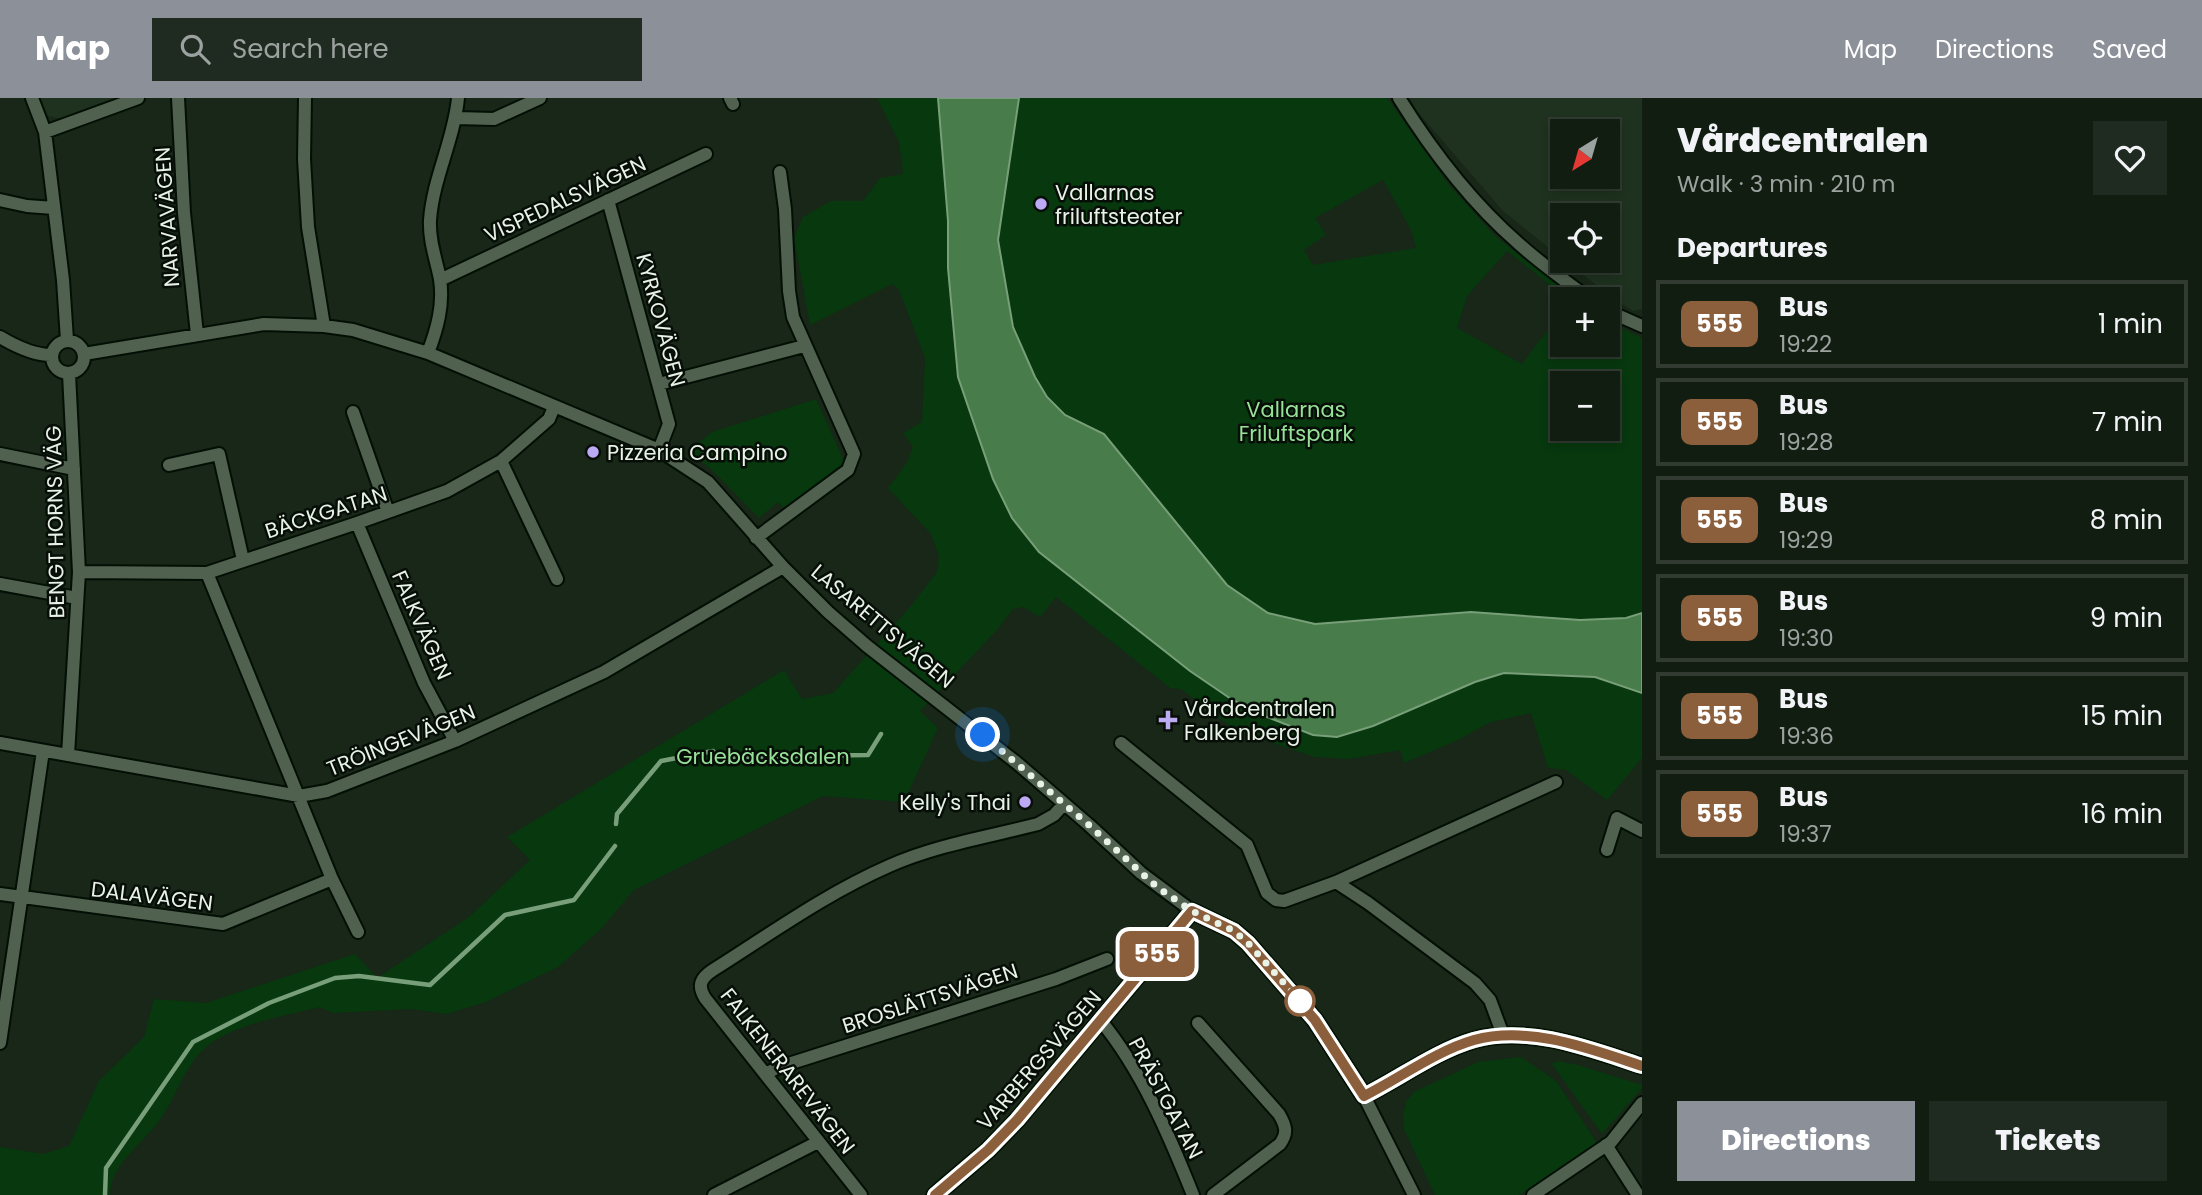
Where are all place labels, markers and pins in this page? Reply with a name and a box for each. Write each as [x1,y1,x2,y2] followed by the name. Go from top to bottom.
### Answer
[1055,178,1183,231] place label: Vallarnas friluftsteater
[1033,196,1049,212] marker: Vallarnas friluftsteater
[607,438,788,467] place label: Pizzeria Campino
[585,444,601,460] marker: Pizzeria Campino
[1184,694,1335,747] place label: Vårdcentralen Falkenberg
[1158,710,1178,730] marker: Vårdcentralen Falkenberg
[899,788,1011,817] place label: Kelly's Thai
[1017,794,1033,810] marker: Kelly's Thai
[1285,986,1315,1016] unlabelled marker

